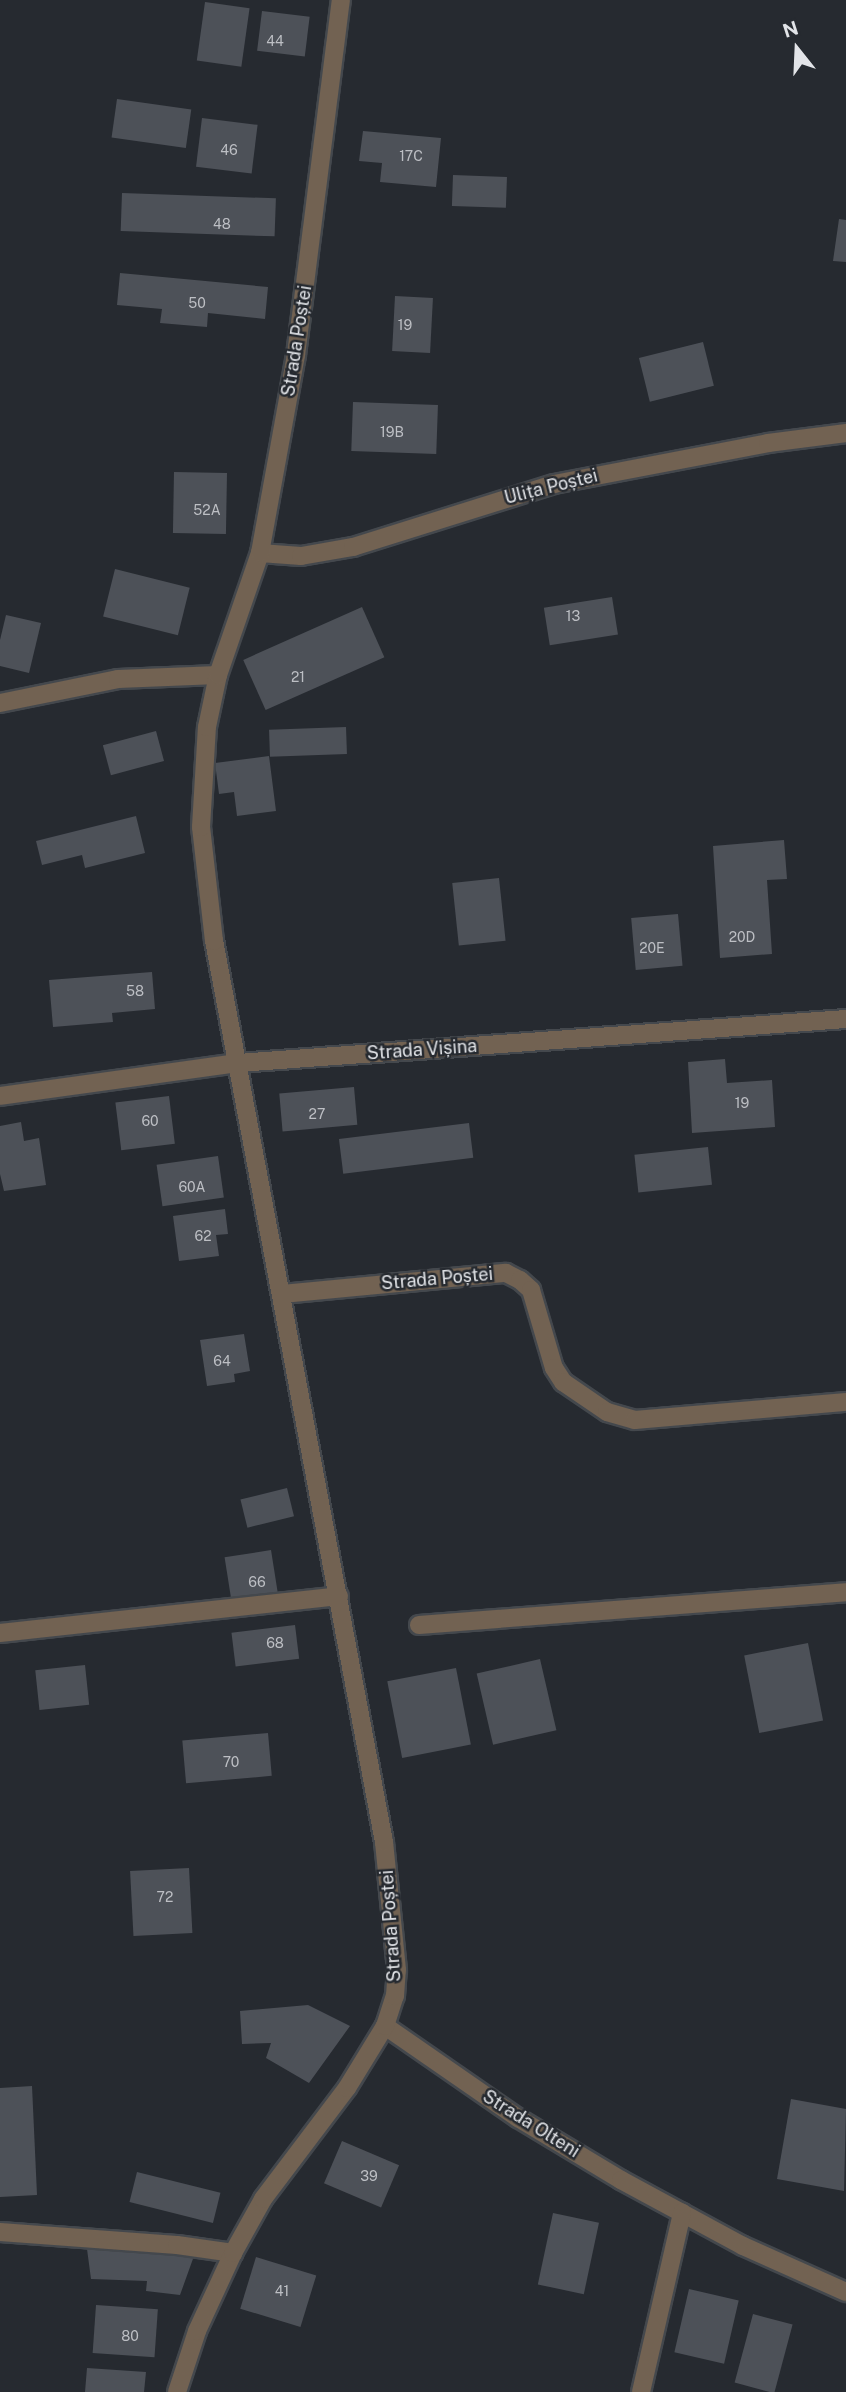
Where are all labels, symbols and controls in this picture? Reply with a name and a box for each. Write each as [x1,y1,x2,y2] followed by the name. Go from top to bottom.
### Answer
[762,14,832,84] north arrow
[780,16,801,42] text: N
[266,33,284,49] house number: 44
[220,142,238,158] house number: 46
[399,148,423,164] house number: 17C
[213,216,231,232] house number: 48
[278,284,316,398] street label: Strada Poștei
[188,295,206,311] house number: 50
[398,317,412,333] house number: 19
[380,424,404,440] house number: 19B
[502,465,600,509] street label: Ulița Poștei
[193,502,221,518] house number: 52A
[566,608,580,624] house number: 13
[291,669,305,685] house number: 21
[729,929,755,945] house number: 20D
[639,940,665,956] house number: 20E
[126,983,144,999] house number: 58
[366,1035,478,1065] street label: Strada Vișina
[735,1095,749,1111] house number: 19
[309,1106,325,1122] house number: 27
[141,1113,159,1129] house number: 60
[178,1179,206,1195] house number: 60A
[194,1228,212,1244] house number: 62
[380,1263,494,1295] street label: Strada Poștei
[213,1353,231,1369] house number: 64
[248,1574,266,1590] house number: 66
[266,1635,284,1651] house number: 68
[223,1754,239,1770] house number: 70
[376,1869,406,1983] street label: Strada Poștei
[157,1889,173,1905] house number: 72
[479,2086,583,2162] street label: Strada Olteni
[360,2168,378,2184] house number: 39
[275,2283,289,2299] house number: 41
[121,2328,139,2344] house number: 80

